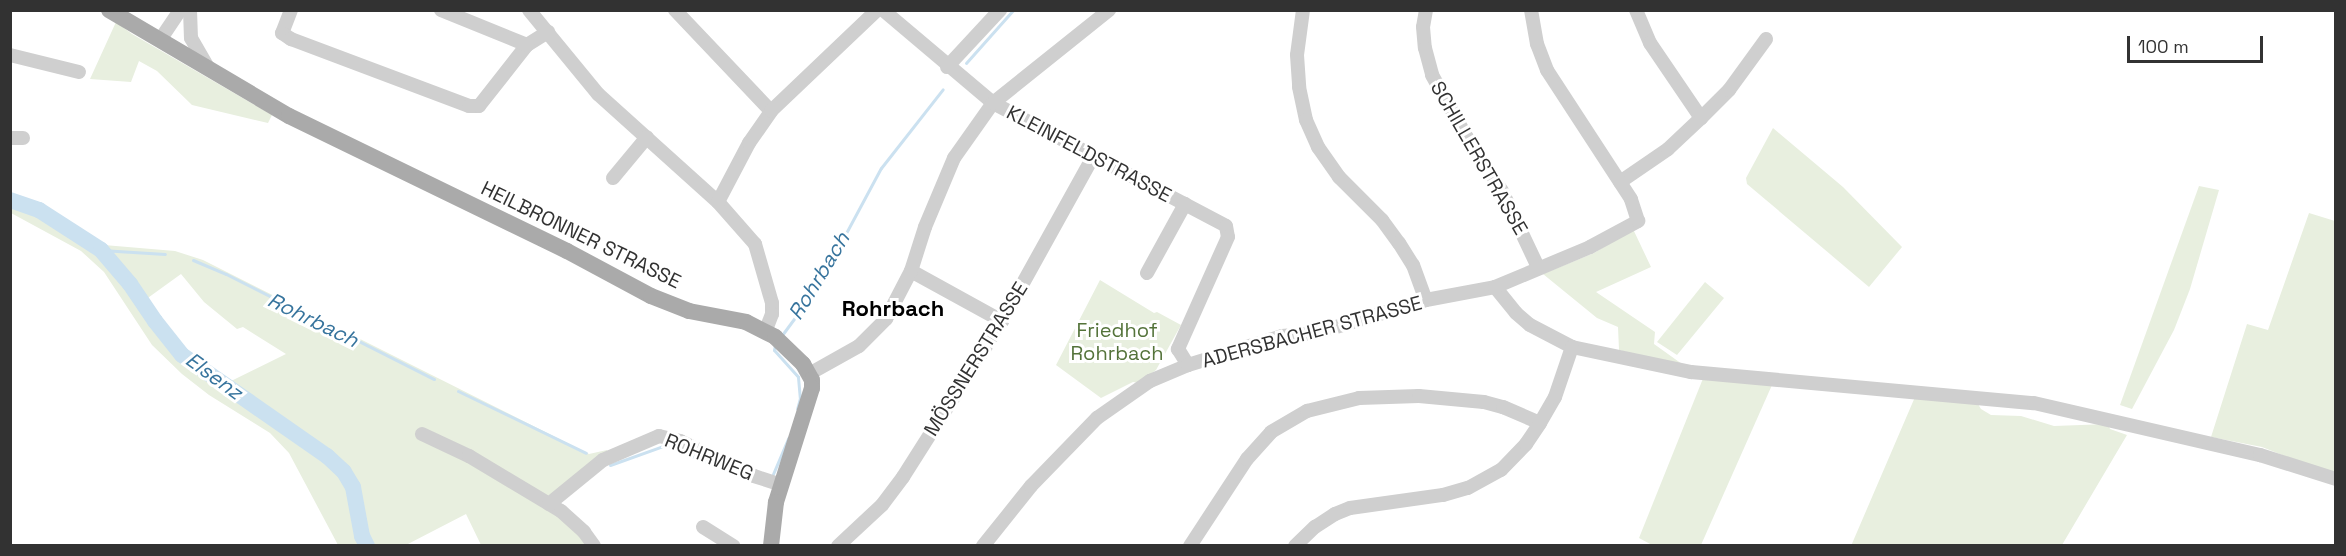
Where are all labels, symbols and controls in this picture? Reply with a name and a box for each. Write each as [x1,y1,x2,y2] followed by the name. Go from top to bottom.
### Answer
[2130,24,2266,62] scale bar
[2138,35,2189,58] text: 100 m
[1425,77,1533,239] street label: SCHILLERSTRASSE
[1003,100,1175,208] street label: KLEINFELDSTRASSE
[477,176,685,294] street label: HEILBRONNER STRASSE
[783,228,855,324] water label: Rohrbach
[919,278,1033,440] street label: MÖSSNERSTRASSE
[264,287,362,353] water label: Rohrbach
[1199,291,1425,373] street label: ADERSBACHER STRASSE
[842,296,944,322] district label: Rohrbach
[1070,318,1164,365] park label: Friedhof Rohrbach
[181,347,247,405] water label: Elsenz
[661,428,757,486] street label: ROHRWEG

